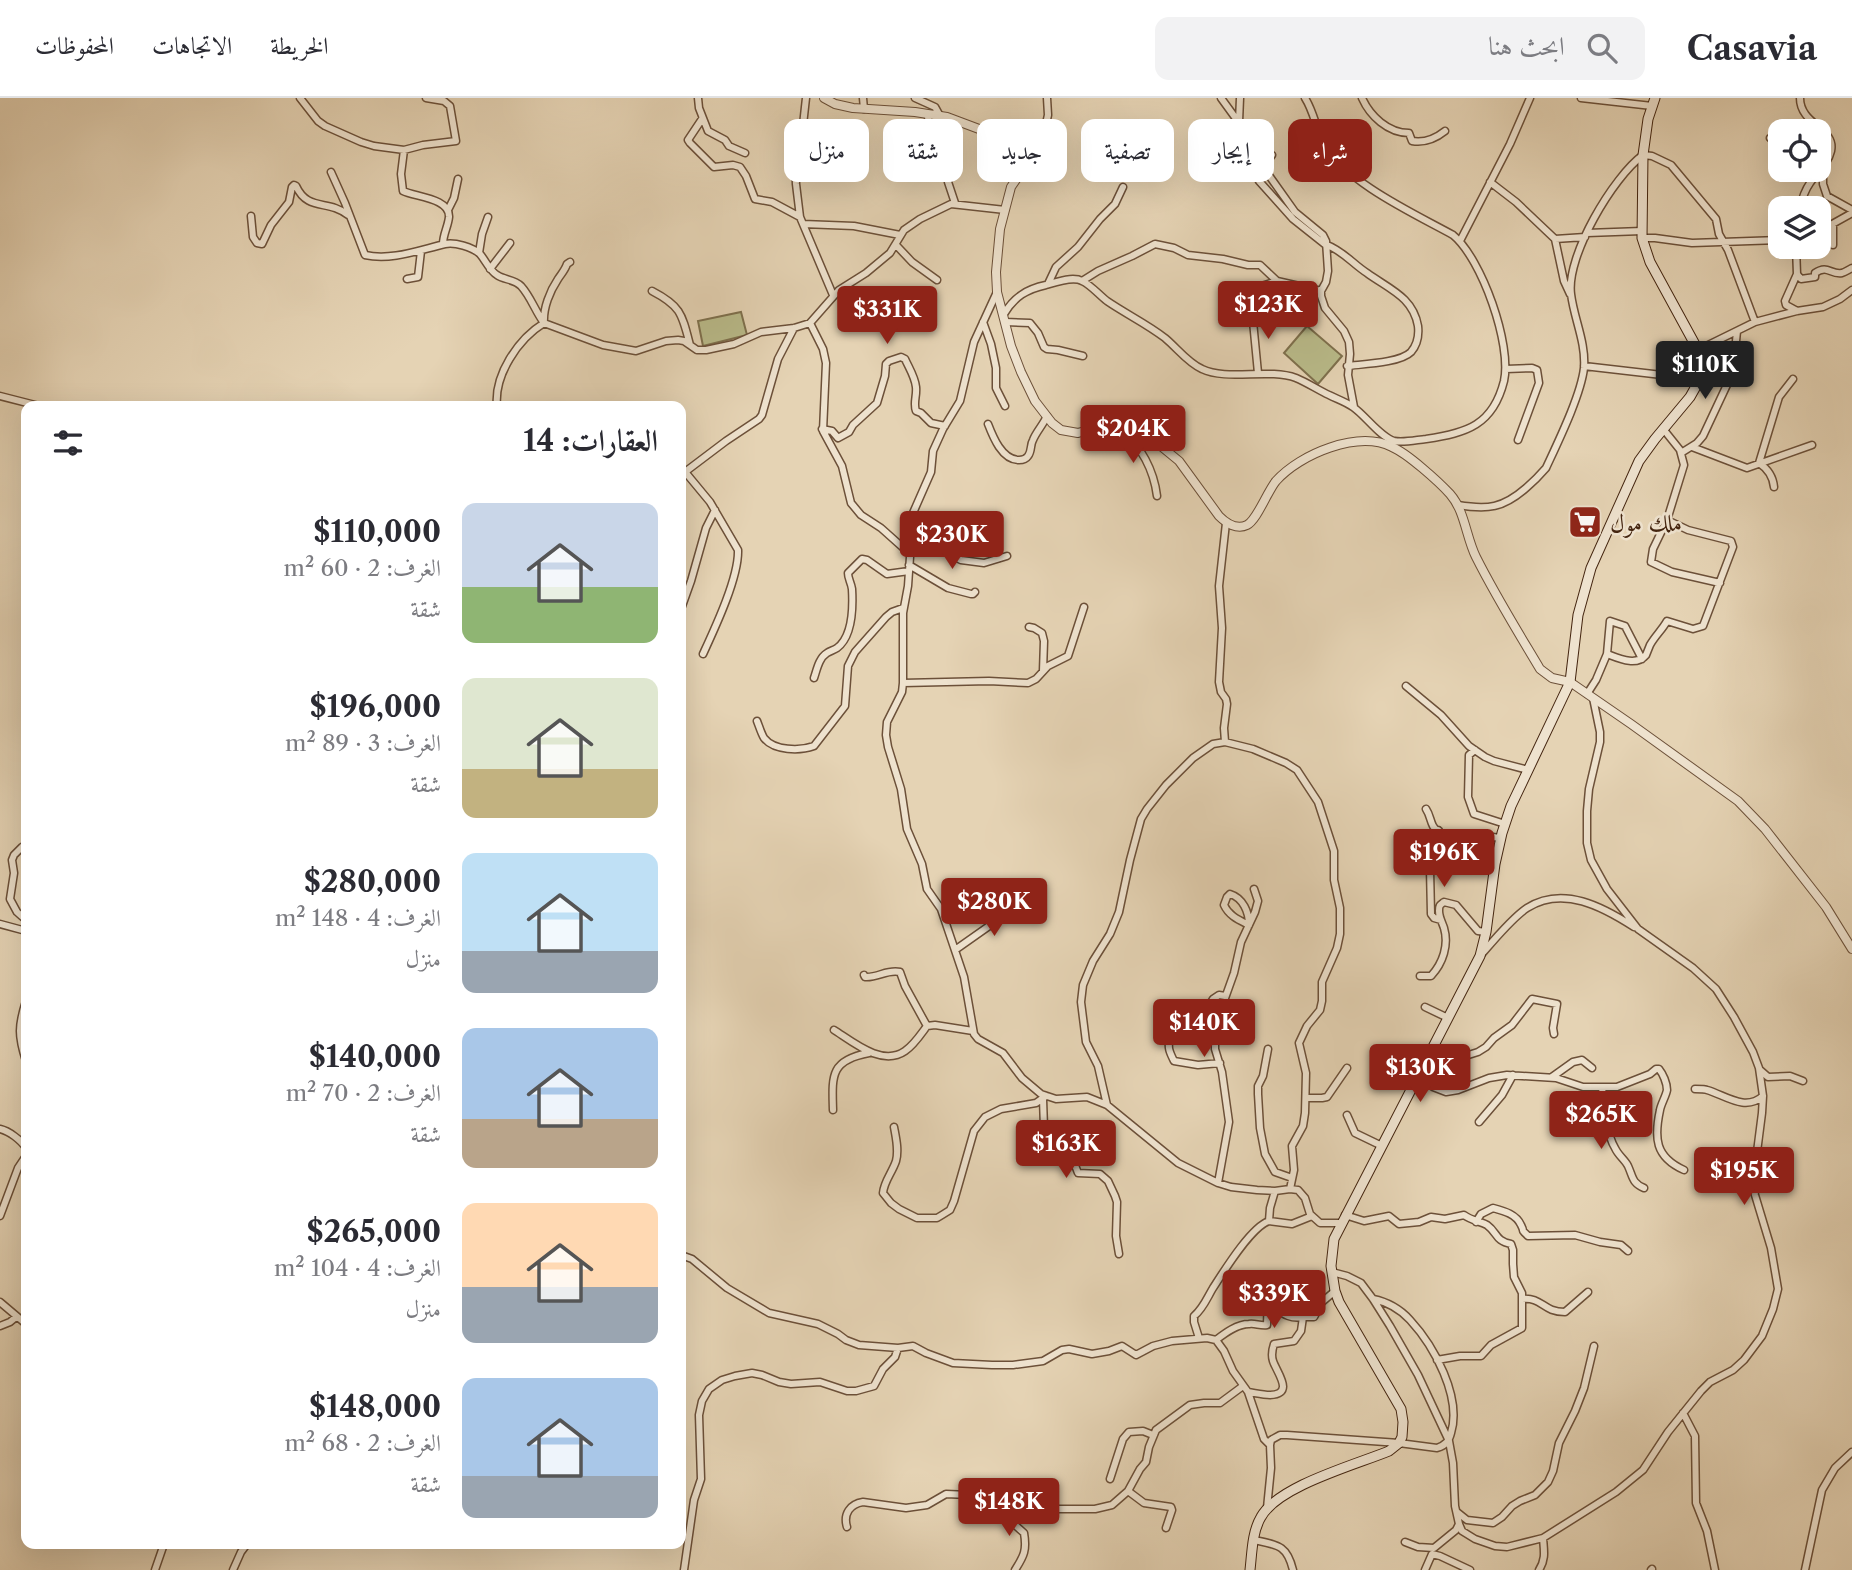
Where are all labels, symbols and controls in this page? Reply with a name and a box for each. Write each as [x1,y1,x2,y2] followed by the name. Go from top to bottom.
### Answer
[1155,17,1645,80] search box
[1687,28,1817,69] text: Casavia
[1583,29,1621,67] icon: search
[1488,30,1565,62] text: ابحث هنا
[35,31,114,60] text: المحفوظات
[152,31,232,60] text: الاتجاهات
[270,31,329,60] text: الخريطة
[784,119,869,182] chip: منزل
[883,119,963,182] chip: شقة
[977,119,1067,182] chip: جديد
[1081,119,1174,182] chip: تصفية
[1188,119,1274,182] chip: إيجار
[1288,119,1372,182] chip: شراء
[1768,119,1831,259] map controls
[1768,119,1831,182] button: locate
[1768,196,1831,259] button: layers
[1219,282,1317,341] pin: $123K
[838,286,936,346] pin: $331K
[1234,290,1302,318] text: $123K
[853,295,921,323] text: $331K
[1656,342,1754,401] pin: $110K
[1672,350,1738,378] text: $110K
[1084,406,1182,465] pin: $204K
[1096,414,1170,442] text: $204K
[523,422,658,459] text: العقارات: 14
[49,424,87,462] icon: filters
[1566,503,1604,541] supermarket icon: ملك مول
[1610,508,1682,538] place label: ملك مول
[903,512,1001,571] pin: $230K
[314,513,441,550] text: $110,000
[916,520,988,548] text: $230K
[518,531,602,615] icon: home
[283,554,441,582] text: الغرف: 2 · 60 m²
[411,595,441,623] text: شقة
[310,688,441,725] text: $196,000
[518,706,602,790] icon: home
[285,729,441,757] text: الغرف: 3 · 89 m²
[411,770,441,798] text: شقة
[1395,830,1493,889] pin: $196K
[1409,838,1479,866] text: $196K
[304,863,441,900] text: $280,000
[945,878,1043,938] pin: $280K
[518,881,602,965] icon: home
[957,887,1031,915] text: $280K
[275,904,441,932] text: الغرف: 4 · 148 m²
[406,945,441,973] text: منزل
[1155,1000,1253,1059] pin: $140K
[1169,1008,1239,1036] text: $140K
[309,1038,441,1075] text: $140,000
[1371,1044,1469,1104] pin: $130K
[1385,1053,1455,1081] text: $130K
[518,1056,602,1140] icon: home
[286,1079,441,1107] text: الغرف: 2 · 70 m²
[1552,1091,1650,1151] pin: $265K
[1565,1100,1637,1128] text: $265K
[411,1120,441,1148] text: شقة
[1017,1121,1115,1180] pin: $163K
[1032,1129,1100,1157] text: $163K
[1695,1148,1793,1207] pin: $195K
[1710,1156,1778,1184] text: $195K
[307,1213,441,1250] text: $265,000
[518,1231,602,1315] icon: home
[274,1254,441,1282] text: الغرف: 4 · 104 m²
[1225,1270,1323,1330] pin: $339K
[1239,1279,1309,1307] text: $339K
[406,1295,441,1323] text: منزل
[309,1388,441,1425] text: $148,000
[518,1406,602,1490] icon: home
[284,1429,441,1457] text: الغرف: 2 · 68 m²
[411,1470,441,1498] text: شقة
[960,1478,1058,1538] pin: $148K
[974,1487,1044,1515] text: $148K

